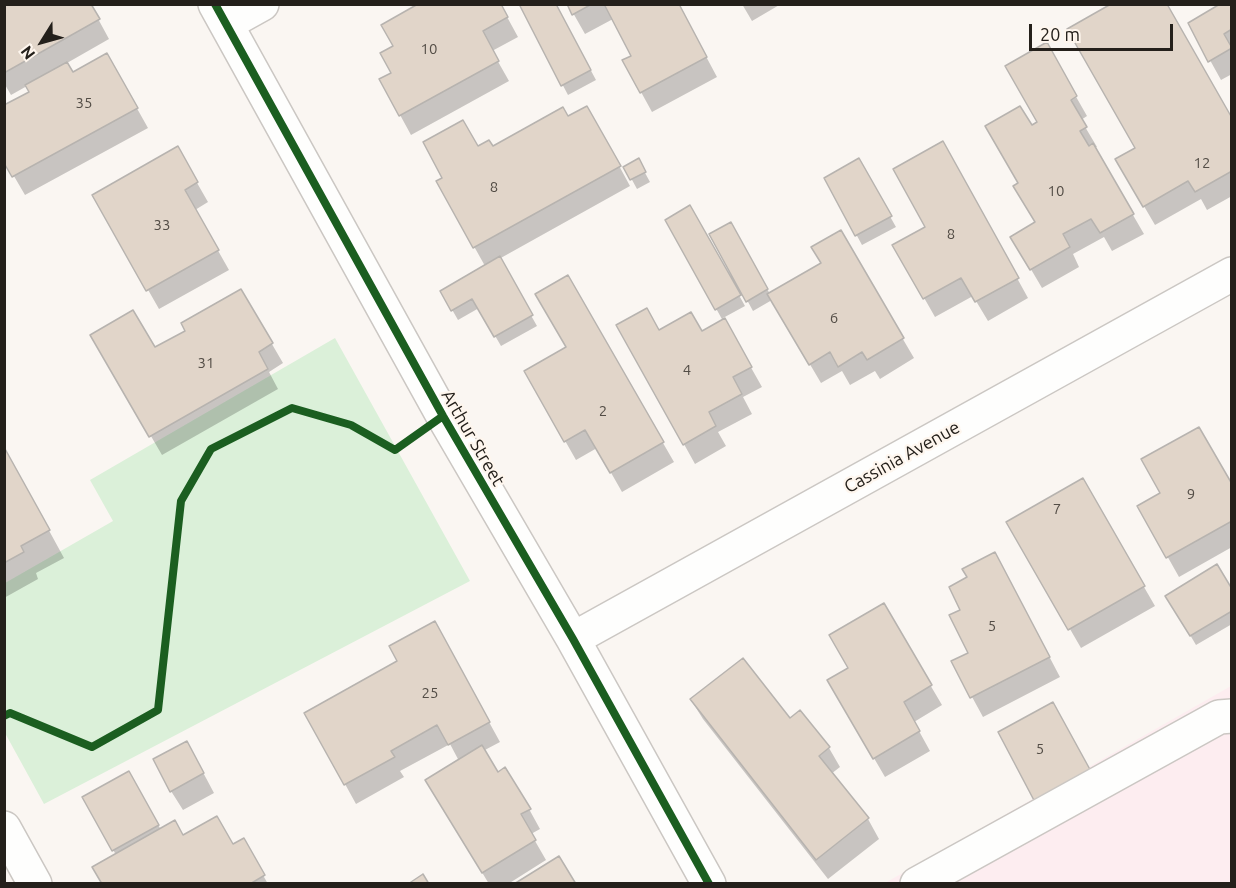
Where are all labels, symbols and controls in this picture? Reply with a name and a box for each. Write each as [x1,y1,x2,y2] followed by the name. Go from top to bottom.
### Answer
[12,12,72,72] north arrow
[1032,12,1176,50] scale bar
[1040,24,1080,44] text: 20 m
[421,40,437,58] house number: 10
[17,43,38,63] text: N
[76,94,92,112] house number: 35
[1194,154,1210,172] house number: 12
[490,178,498,196] house number: 8
[1048,182,1064,200] house number: 10
[154,216,170,234] house number: 33
[947,225,955,243] house number: 8
[830,309,838,327] house number: 6
[198,354,214,372] house number: 31
[683,361,691,379] house number: 4
[437,386,509,490] street label: Arthur Street
[599,402,607,420] house number: 2
[840,416,964,498] street label: Cassinia Avenue
[1187,485,1195,503] house number: 9
[1053,500,1061,518] house number: 7
[988,617,996,635] house number: 5
[422,684,438,702] house number: 25
[1036,740,1044,758] house number: 5

